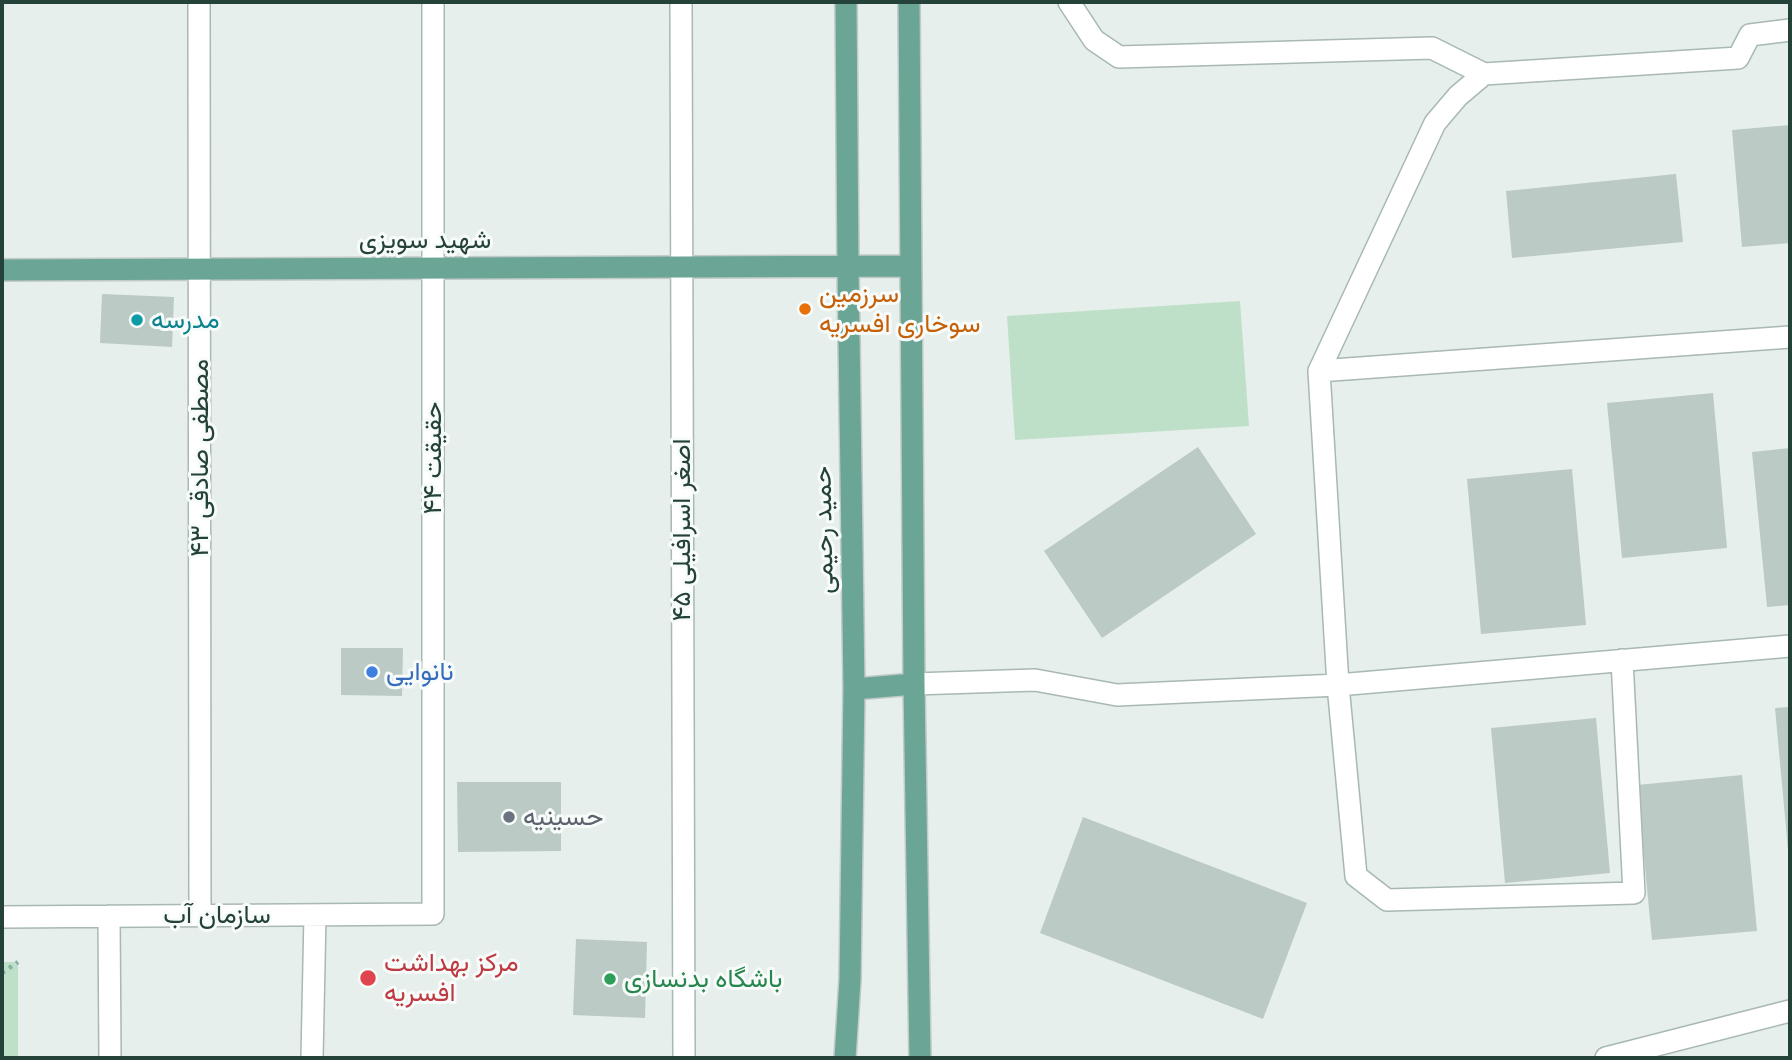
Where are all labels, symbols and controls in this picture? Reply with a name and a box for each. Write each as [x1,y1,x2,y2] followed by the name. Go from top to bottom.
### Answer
[359,224,491,256] street label: شهید سویزی
[819,278,980,340] place label: سرزمین سوخاری افسریه
[797,301,813,317] marker: سرزمین سوخاری افسریه
[151,304,220,336] place label: مدرسه
[129,312,145,328] marker: مدرسه
[184,359,216,557] street label: مصطفی صادقی ۴۳
[417,401,449,515] street label: حقیقت ۴۴
[666,438,698,622] street label: اصغر اسرافیلی ۴۵
[807,466,841,594] street label: حمید رحیمی
[386,656,454,688] place label: نانوایی
[364,664,380,680] marker: نانوایی
[523,801,603,833] place label: حسینیه
[501,809,517,825] marker: حسینیه
[163,899,271,931] street label: سازمان آب
[384,947,519,1009] place label: مرکز بهداشت افسریه
[624,963,782,995] place label: باشگاه بدنسازی
[358,968,378,988] marker: مرکز بهداشت افسریه
[602,971,618,987] marker: باشگاه بدنسازی

